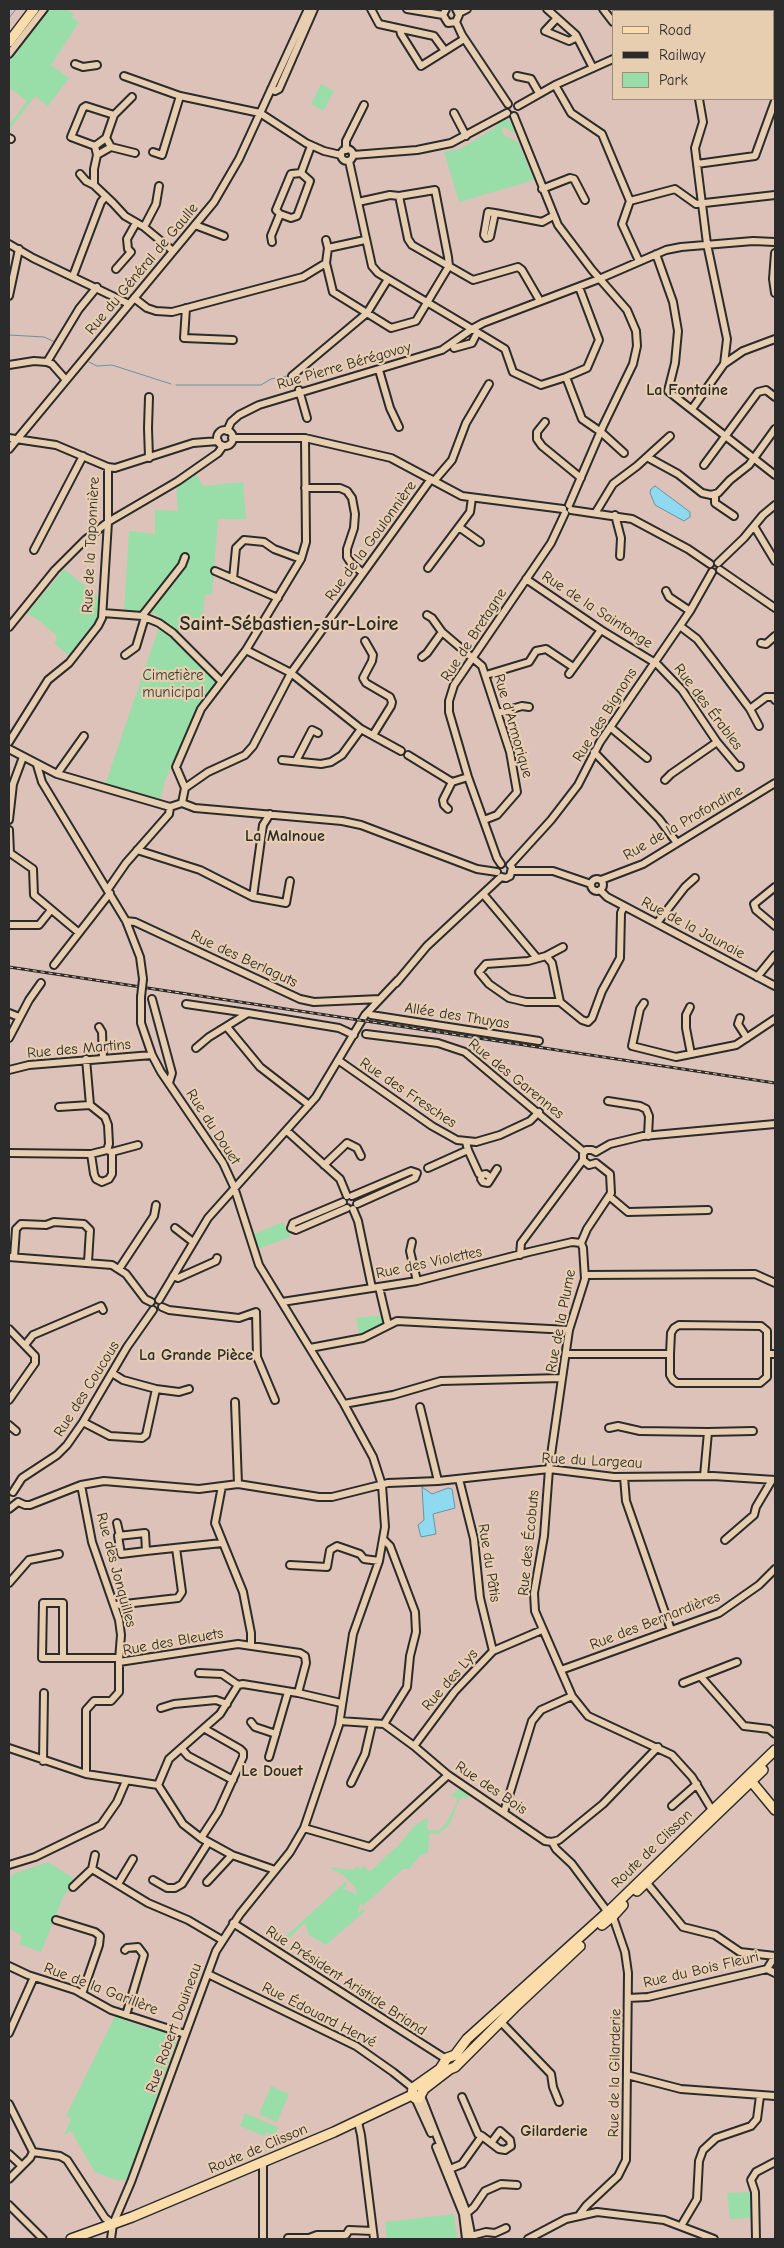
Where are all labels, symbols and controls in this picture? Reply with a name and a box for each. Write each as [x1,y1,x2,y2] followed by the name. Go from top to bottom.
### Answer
[612,10,774,100] legend
[659,21,691,39] text: Road
[659,46,705,64] text: Railway
[659,71,688,89] text: Park
[82,200,202,338] street label: Rue du Général de Gaulle
[275,338,413,394] street label: Rue Pierre Bérégovoy
[646,380,728,400] district label: La Fontaine
[78,476,104,614] street label: Rue de la Taponnière
[321,478,421,604] street label: Rue de la Goulonnière
[538,567,656,653] street label: Rue de la Saintonge
[437,585,511,685] street label: Rue de Bretagne
[180,612,398,636] district label: Saint-Sébastien-sur-Loire
[670,660,746,754] street label: Rue des Érables
[569,665,641,765] street label: Rue des Bignons
[142,667,204,702] park label: Cimetière municipal
[490,672,536,780] street label: Rue d'Armorique
[620,781,746,865] street label: Rue de la Profondine
[245,826,325,846] district label: La Malnoue
[638,893,748,963] street label: Rue de la Jaunaie
[188,926,300,992] street label: Rue des Berlaguts
[403,999,511,1033] street label: Allée des Thuyas
[26,1035,132,1063] street label: Rue des Martins
[465,1035,567,1123] street label: Rue des Garennes
[356,1054,460,1132] street label: Rue des Fresches
[182,1086,244,1168] street label: Rue du Douet
[374,1243,484,1283] street label: Rue des Violettes
[542,1268,580,1374] street label: Rue de la Plume
[50,1338,124,1440] street label: Rue des Coucous
[139,1345,253,1365] district label: La Grande Pièce
[541,1449,643,1473] street label: Rue du Largeau
[514,1489,544,1597] street label: Rue des Écobuts
[92,1511,140,1629] street label: Rue des Jonquilles
[474,1522,504,1604] street label: Rue du Pâtis
[587,1588,723,1654] street label: Rue des Bernardières
[121,1624,225,1660] street label: Rue des Bleuets
[418,1645,482,1715] street label: Rue des Lys
[452,1757,530,1819] street label: Rue des Bois
[241,1761,303,1781] district label: Le Douet
[608,1806,696,1892] street label: Route de Clisson
[262,1922,430,2040] street label: Rue Président Aristide Briand
[641,1948,761,1992] street label: Rue du Bois Fleuri
[41,1959,161,2019] street label: Rue de la Garillère
[142,1961,206,2095] street label: Rue Robert Douineau
[259,1978,379,2052] street label: Rue Édouard Hervé
[605,2009,625,2137] street label: Rue de la Gilarderie
[206,2120,310,2178] street label: Route de Clisson
[520,2121,588,2141] district label: Gilarderie

